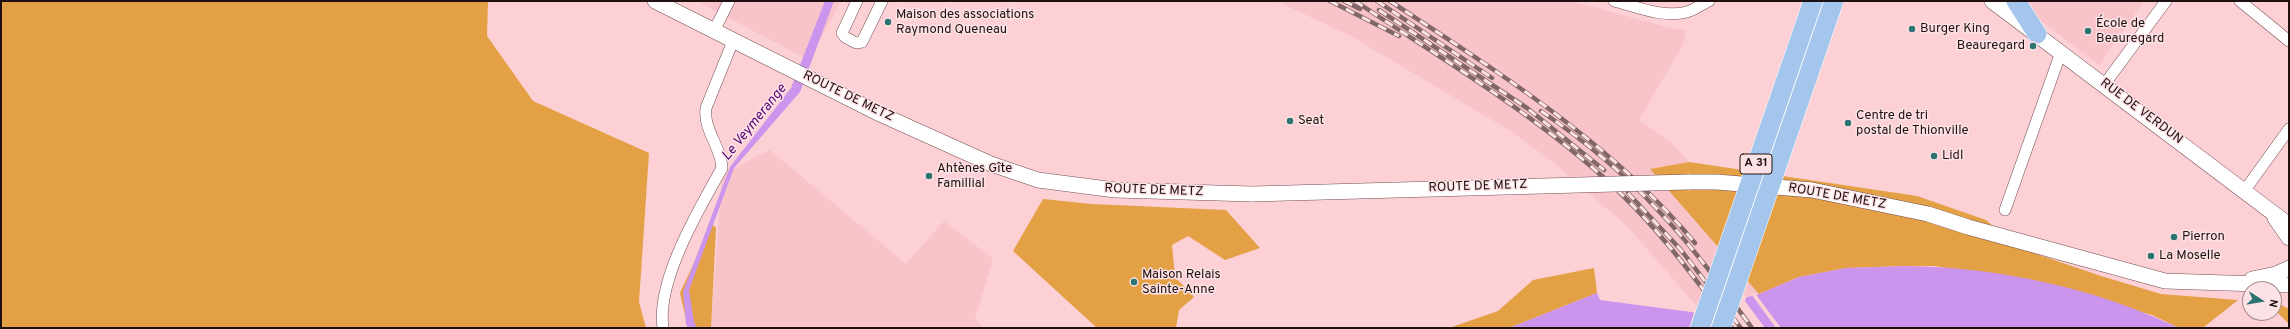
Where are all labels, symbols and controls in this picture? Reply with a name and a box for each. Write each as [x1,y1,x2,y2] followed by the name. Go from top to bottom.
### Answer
[896,7,1034,38] place label: Maison des associations Raymond Queneau
[2096,16,2164,47] place label: École de Beauregard
[883,17,893,27] marker: Maison des associations Raymond Queneau
[1920,21,1990,37] place label: Burger King
[1907,24,1917,34] marker: Burger King
[2083,26,2093,36] marker: École de Beauregard
[1957,38,2025,54] place label: Beauregard
[2028,41,2038,51] marker: Beauregard
[800,68,896,126] street label: ROUTE DE METZ
[2097,76,2185,148] street label: RUE DE VERDUN
[719,81,791,165] water label: Le Veymerange
[1856,108,1969,139] place label: Centre de tri postal de Thionville
[1298,113,1324,129] place label: Seat
[1285,116,1295,126] marker: Seat
[1843,118,1853,128] marker: Centre de tri postal de Thionville
[1942,148,1963,164] place label: Lidl
[1929,151,1939,161] marker: Lidl
[1740,154,1772,174] road number: A 31
[937,161,1012,192] place label: Ahtènes Gîte Famillial
[924,171,934,181] marker: Ahtènes Gîte Famillial
[1428,177,1528,197] street label: ROUTE DE METZ
[1104,181,1204,201] street label: ROUTE DE METZ
[1787,181,1887,213] street label: ROUTE DE METZ
[2182,229,2225,245] place label: Pierron
[2169,232,2179,242] marker: Pierron
[2159,248,2221,264] place label: La Moselle
[2146,251,2156,261] marker: La Moselle
[1142,267,1221,298] place label: Maison Relais Sainte-Anne
[1129,277,1139,287] marker: Maison Relais Sainte-Anne
[2242,281,2282,321] north arrow
[2265,298,2280,309] text: N

